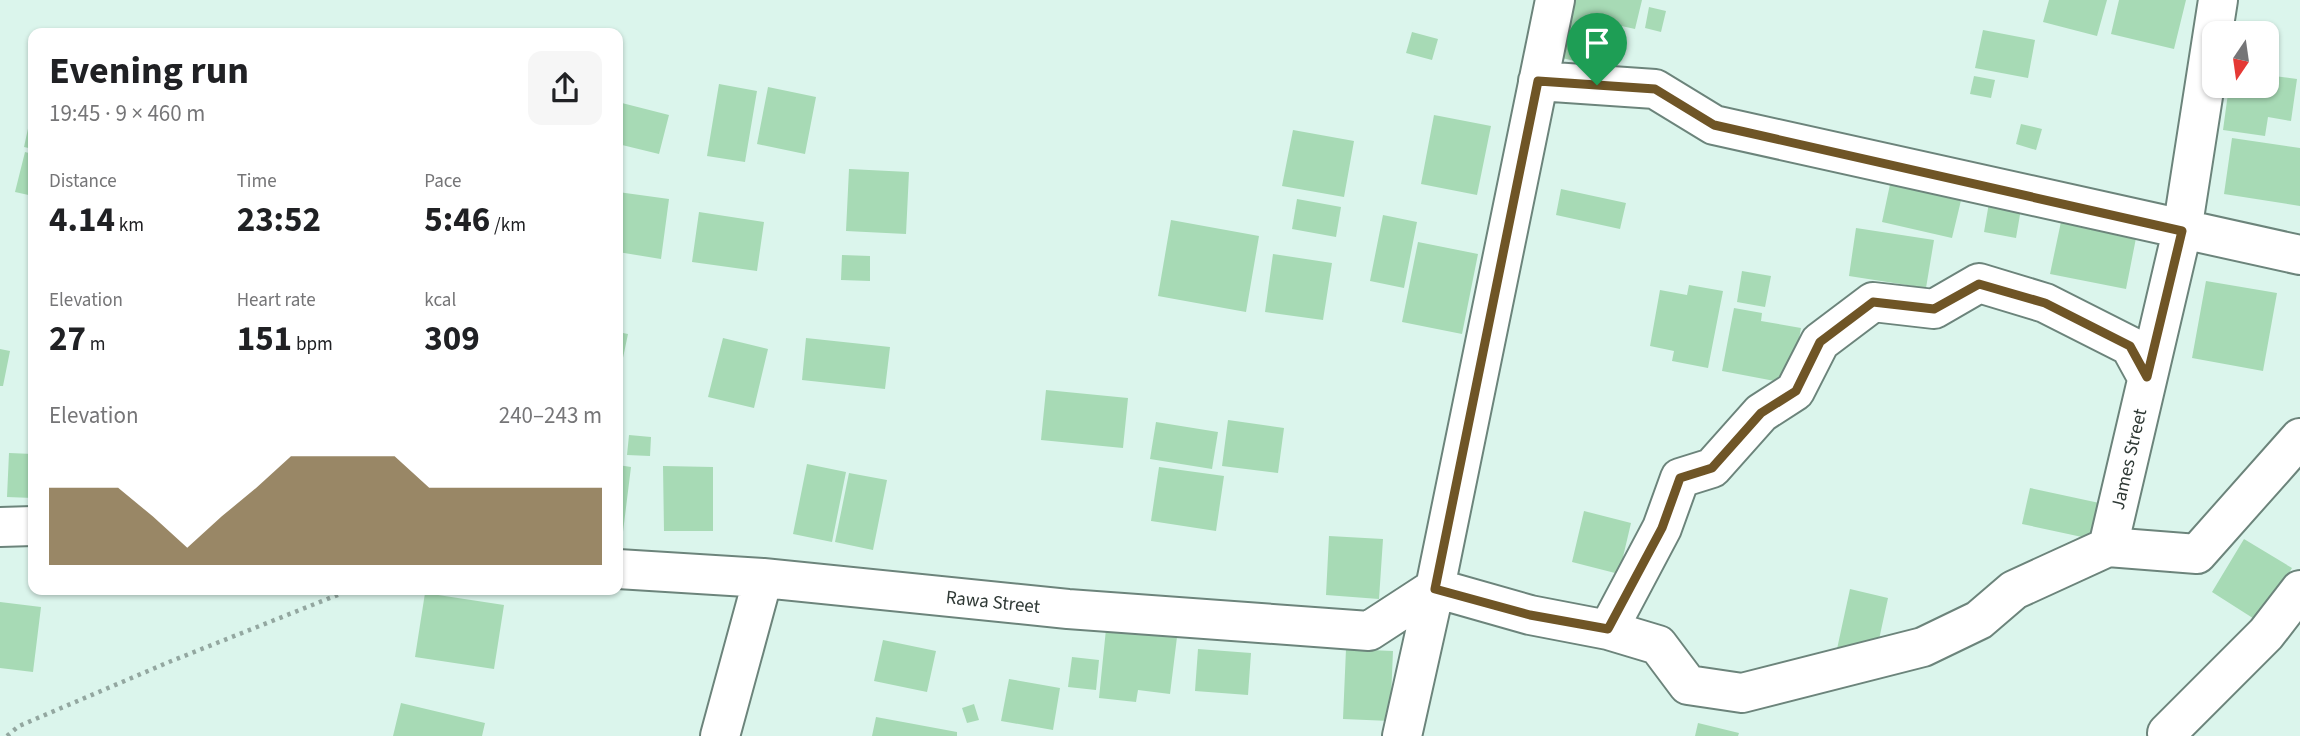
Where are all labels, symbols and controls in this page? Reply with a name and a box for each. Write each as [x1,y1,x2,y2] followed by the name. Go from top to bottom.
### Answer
[1567,13,1627,85] pin
[2202,21,2278,98] north arrow
[2202,21,2279,98] map controls
[1578,24,1616,62] icon: arrive
[49,44,249,98] text: Evening run
[528,51,602,125] button: share
[49,97,205,130] text: 19:45 · 9 × 460 m
[49,168,117,195] text: Distance
[237,168,277,195] text: Time
[424,168,462,195] text: Pace
[49,195,115,245] text: 4.14
[237,195,321,245] text: 23:52
[424,195,490,245] text: 5:46
[115,212,144,239] text: km
[490,212,526,239] text: /km
[49,287,123,314] text: Elevation
[237,287,316,314] text: Heart rate
[424,287,456,314] text: kcal
[49,314,86,364] text: 27
[237,314,292,364] text: 151
[424,314,480,364] text: 309
[86,331,106,358] text: m
[292,331,333,358] text: bpm
[49,399,139,432] text: Elevation
[499,399,602,432] text: 240–243 m
[2105,405,2154,513] street label: James Street
[944,584,1042,621] street label: Rawa Street

